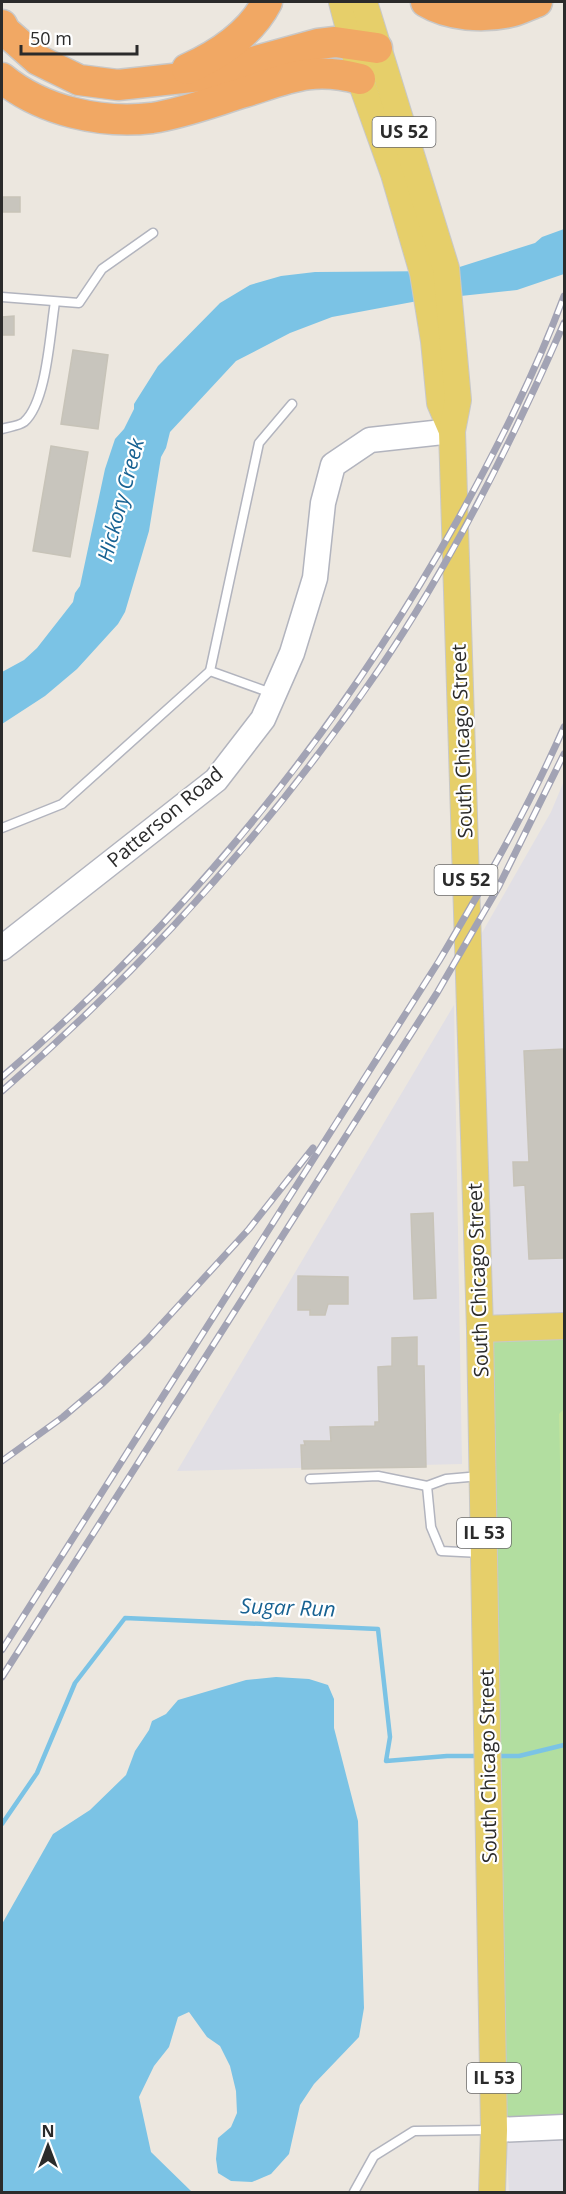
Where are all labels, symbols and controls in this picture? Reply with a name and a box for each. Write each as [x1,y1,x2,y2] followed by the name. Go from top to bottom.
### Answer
[21,18,136,56] scale bar
[30,26,72,50] text: 50 m
[372,117,436,147] road number: US 52
[90,434,150,564] water label: Hickory Creek
[445,643,478,839] street label: South Chicago Street
[101,760,228,873] street label: Patterson Road
[434,865,498,895] road number: US 52
[461,1182,494,1378] street label: South Chicago Street
[457,1518,511,1548] road number: IL 53
[240,1591,336,1623] water label: Sugar Run
[472,1669,503,1863] street label: South Chicago Street
[467,2063,521,2093] road number: IL 53
[18,2116,78,2176] north arrow
[41,2120,55,2142] text: N

